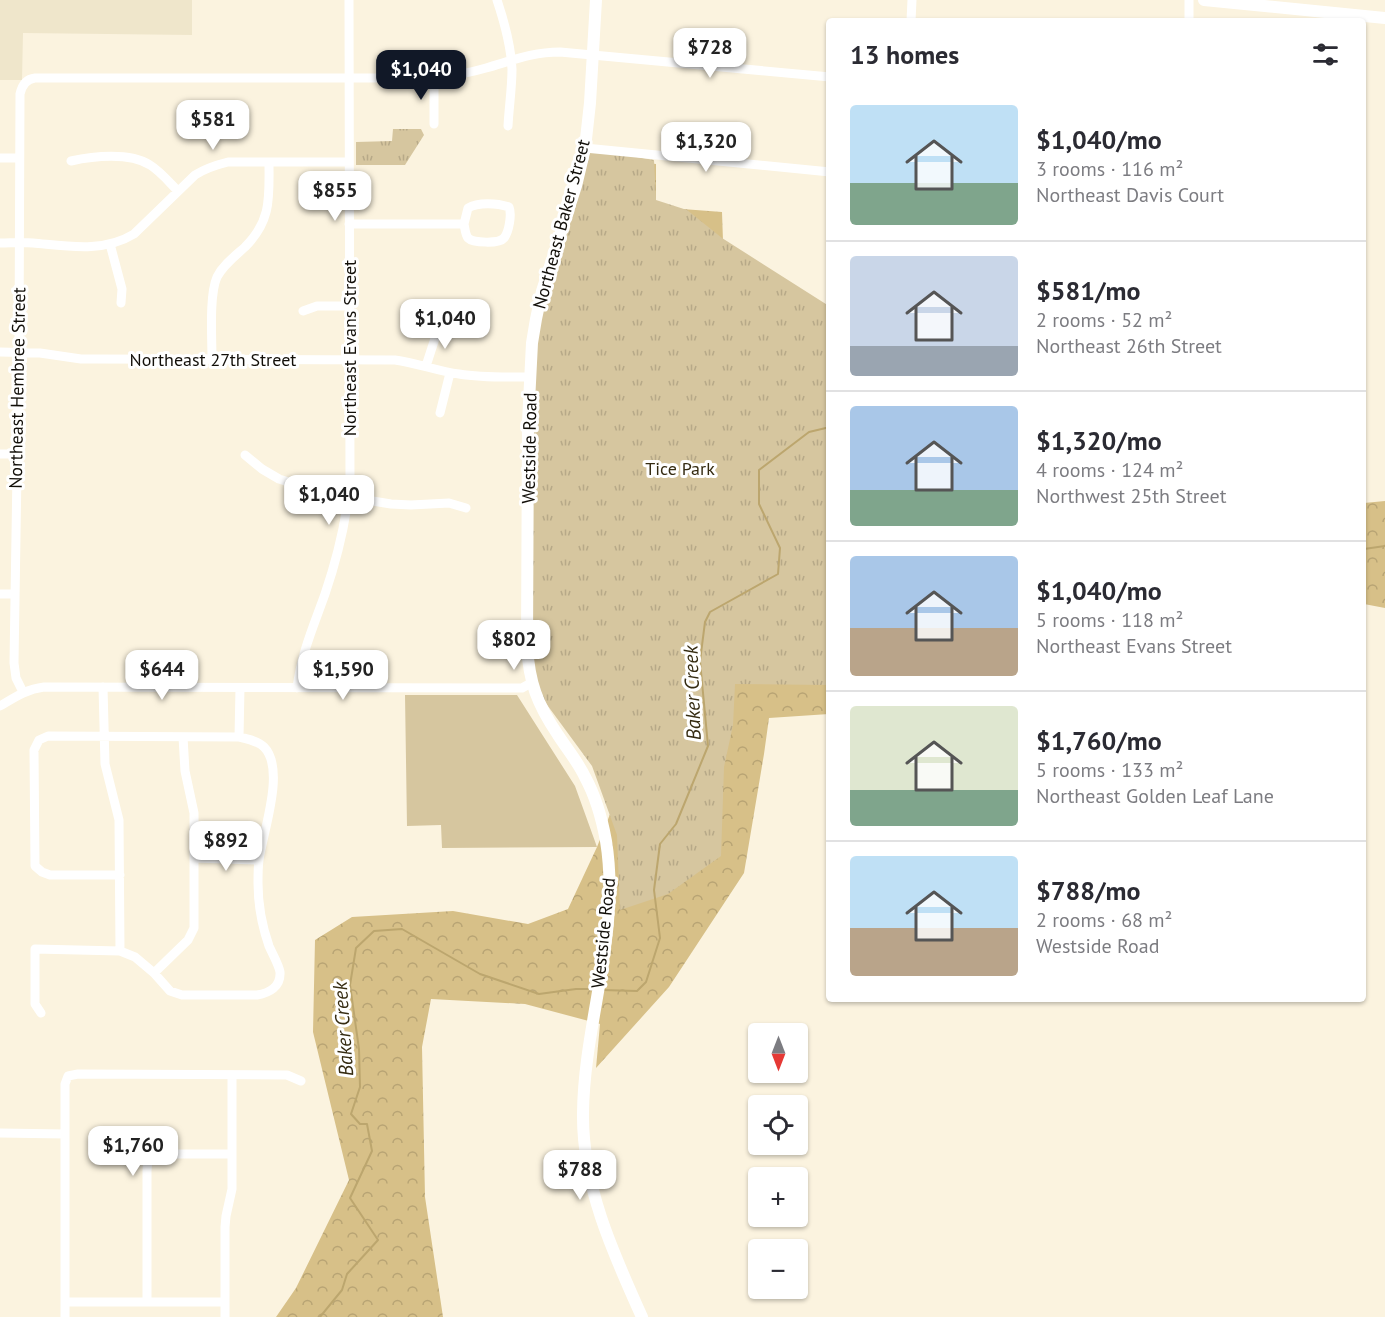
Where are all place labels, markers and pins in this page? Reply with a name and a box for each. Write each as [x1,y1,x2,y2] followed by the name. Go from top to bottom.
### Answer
[674,28,746,79] pin: $728
[372,50,470,101] pin: $1,040
[177,100,249,151] pin: $581
[657,122,755,173] pin: $1,320
[299,171,371,222] pin: $855
[396,299,494,350] pin: $1,040
[280,475,378,526] pin: $1,040
[478,620,550,671] pin: $802
[126,650,198,701] pin: $644
[294,650,392,701] pin: $1,590
[190,821,262,872] pin: $892
[84,1126,182,1177] pin: $1,760
[544,1150,616,1201] pin: $788

